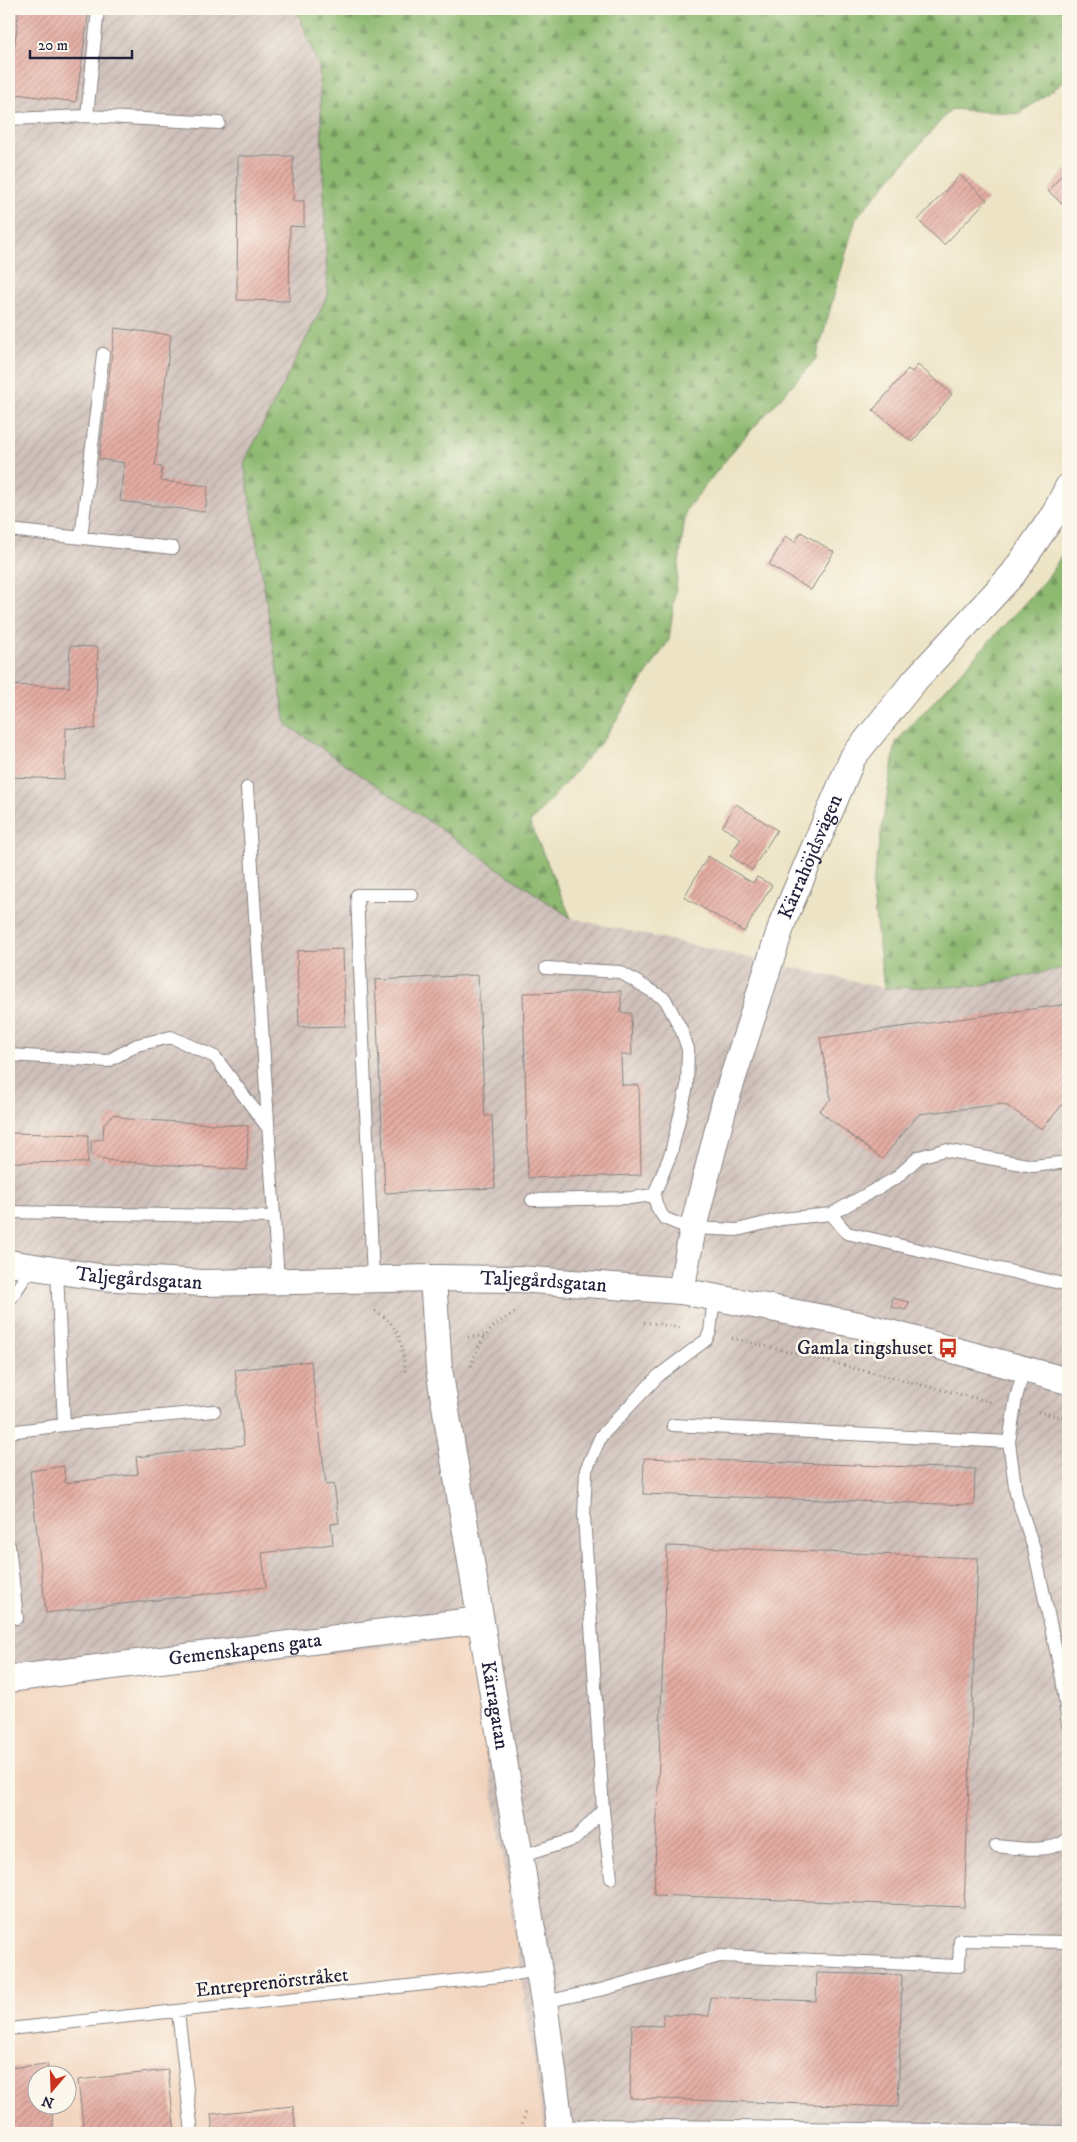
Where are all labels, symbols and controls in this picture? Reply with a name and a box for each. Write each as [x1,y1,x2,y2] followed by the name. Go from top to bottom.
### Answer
[30,28,132,60] scale bar
[38,36,68,55] text: 20 m
[773,790,848,923] street label: Kärrahöjdsvägen
[74,1261,203,1295] street label: Taljegårdsgatan
[480,1266,608,1298] street label: Taljegårdsgatan
[797,1336,933,1361] place label: Gamla tingshuset
[937,1337,959,1359] bus stop icon: Gamla tingshuset
[167,1627,324,1671] street label: Gemenskapens gata
[475,1659,515,1752] street label: Kärragatan
[194,1963,350,2003] street label: Entreprenörstråket
[28,2064,78,2114] north arrow
[39,2091,56,2112] text: N

